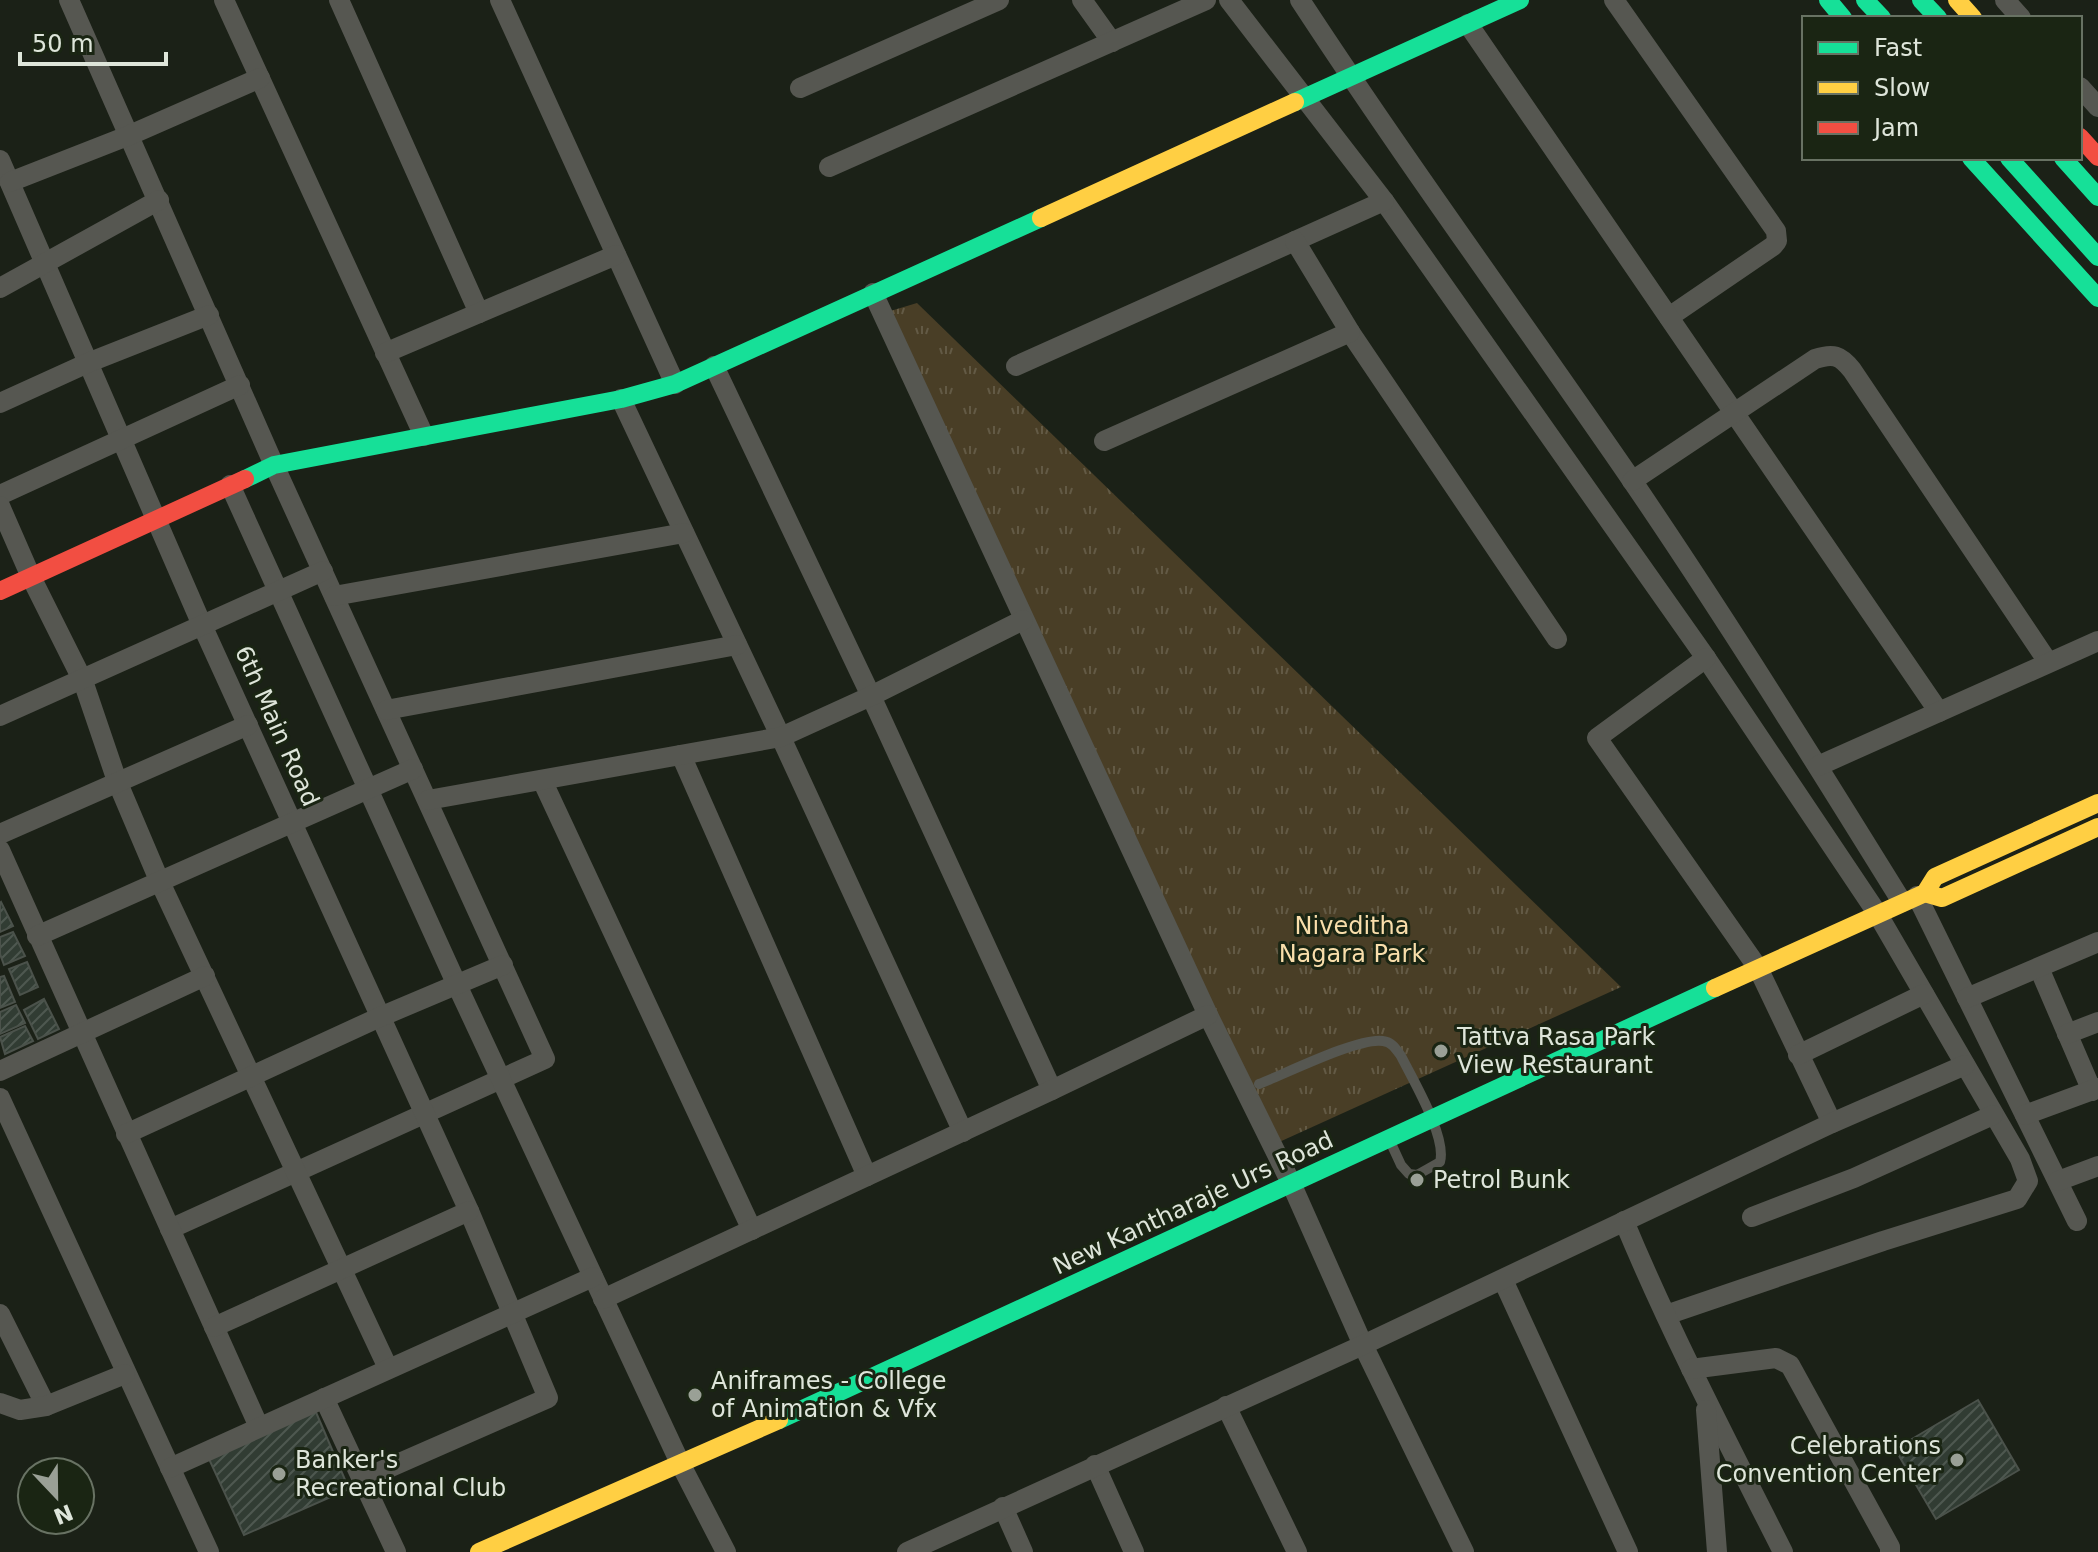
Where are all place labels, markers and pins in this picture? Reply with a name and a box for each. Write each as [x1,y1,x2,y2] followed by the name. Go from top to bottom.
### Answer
[1456,1023,1655,1079] place label: Tattva Rasa Park View Restaurant
[1432,1042,1450,1060] marker: Tattva Rasa Park View Restaurant
[1433,1166,1570,1194] place label: Petrol Bunk
[1408,1171,1426,1189] marker: Petrol Bunk
[711,1367,946,1423] place label: Aniframes - College of Animation & Vfx
[686,1386,704,1404] marker: Aniframes - College of Animation & Vfx
[1716,1432,1941,1488] place label: Celebrations Convention Center
[295,1446,506,1502] place label: Banker's Recreational Club
[1948,1451,1966,1469] marker: Celebrations Convention Center
[270,1465,288,1483] marker: Banker's Recreational Club

